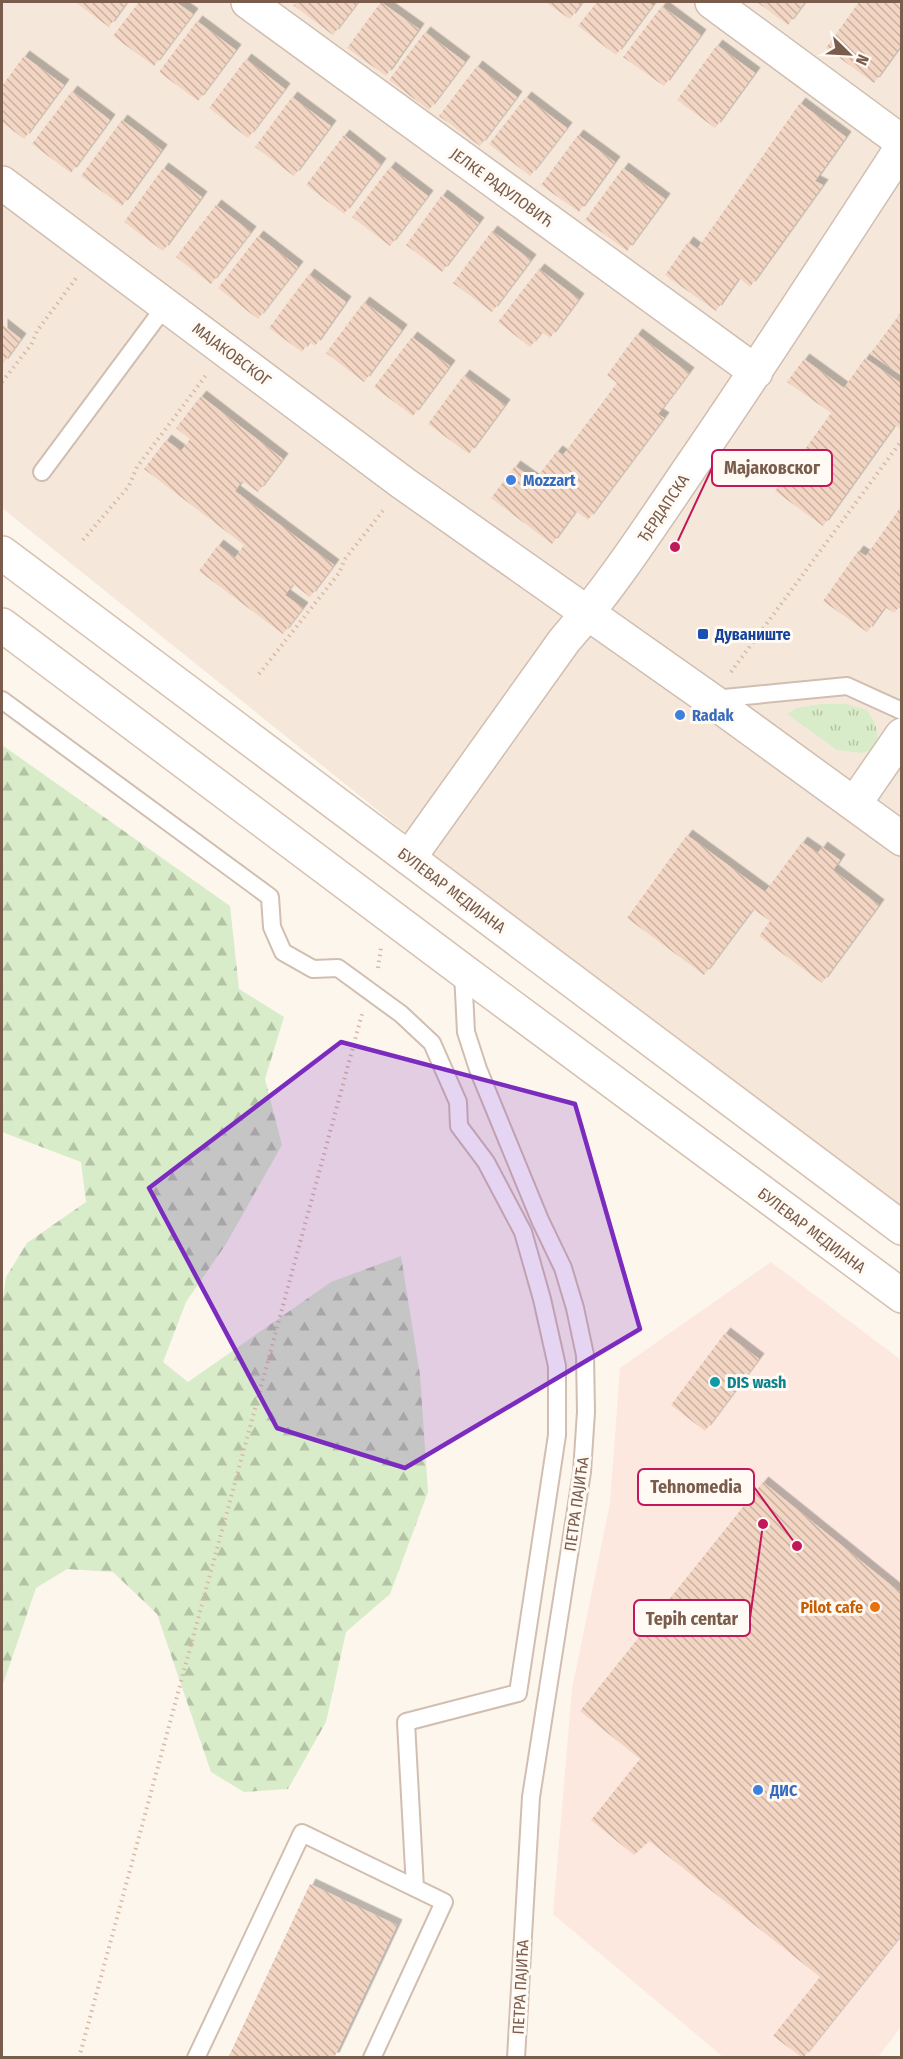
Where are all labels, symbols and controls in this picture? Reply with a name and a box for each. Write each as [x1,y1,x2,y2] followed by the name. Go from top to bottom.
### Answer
[819,24,879,84] north arrow
[852,52,873,68] text: N
[447,144,556,231] street label: ЈЕЛКЕ РАДУЛОВИЋ
[189,319,275,391] street label: МАЈАКОВСКОГ
[712,450,832,486] callout: Мајаковског
[724,457,821,479] text: Мајаковског
[634,470,693,546] street label: ЂЕРДАПСКА
[523,471,576,490] place label: Mozzart
[504,473,518,487] marker: Mozzart
[714,625,791,644] place label: Дуваниште
[696,627,710,641] marker: Дуваниште
[692,706,734,725] place label: Radak
[673,708,687,722] marker: Radak
[394,844,510,937] street label: БУЛЕВАР МЕДИЈАНА
[754,1184,870,1277] street label: БУЛЕВАР МЕДИЈАНА
[727,1373,786,1392] place label: DIS wash
[708,1375,722,1389] marker: DIS wash
[560,1455,593,1552] street label: ПЕТРА ПАЈИЋА
[638,1469,754,1505] callout: Tehnomedia
[650,1476,742,1498] text: Tehnomedia
[800,1598,863,1617] place label: Pilot cafe
[634,1600,750,1636] callout: Tepih centar
[868,1600,882,1614] marker: Pilot cafe
[646,1608,739,1630] text: Tepih centar
[769,1781,798,1800] place label: ДИС
[751,1783,765,1797] marker: ДИС
[509,1938,533,2035] street label: ПЕТРА ПАЈИЋА

